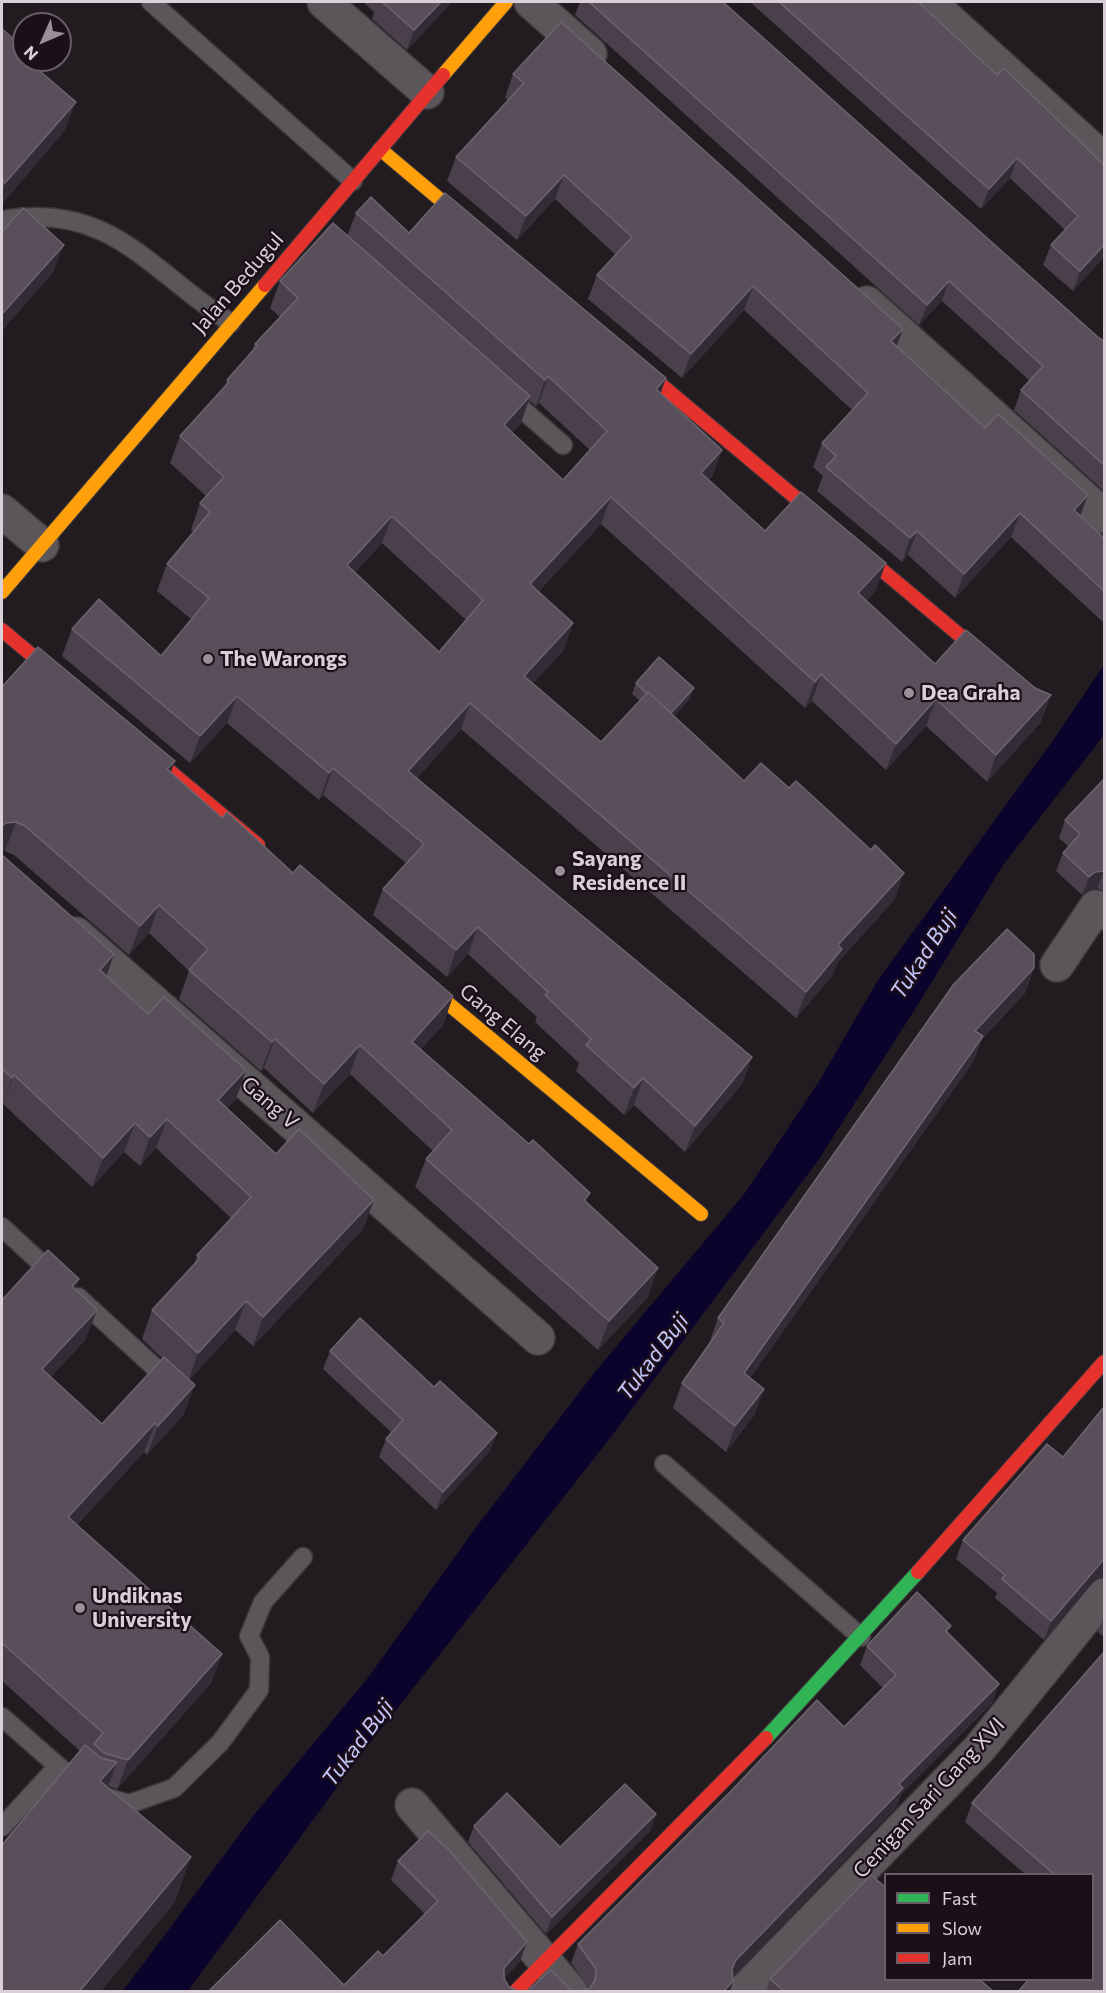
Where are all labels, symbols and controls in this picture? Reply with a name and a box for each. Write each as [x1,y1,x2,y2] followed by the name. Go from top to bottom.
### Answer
[12,12,72,72] north arrow
[19,43,41,65] text: N
[187,227,289,339] street label: Jalan Bedugul
[220,646,347,672] place label: The Warongs
[201,652,215,666] marker: The Warongs
[921,680,1021,706] place label: Dea Graha
[902,686,916,700] marker: Dea Graha
[572,846,686,896] place label: Sayang Residence II
[553,864,567,878] marker: Sayang Residence II
[885,904,963,1004] water label: Tukad Buji
[454,978,552,1066] street label: Gang Elang
[236,1071,304,1135] street label: Gang V
[612,1308,694,1406] water label: Tukad Buji
[92,1583,192,1633] place label: Undiknas University
[73,1601,87,1615] marker: Undiknas University
[317,1694,399,1792] water label: Tukad Buji
[848,1712,1010,1884] street label: Cenigan Sari Gang XVI
[884,1873,1094,1981] legend
[942,1887,977,1909] text: Fast
[942,1917,982,1939] text: Slow
[942,1947,972,1969] text: Jam

